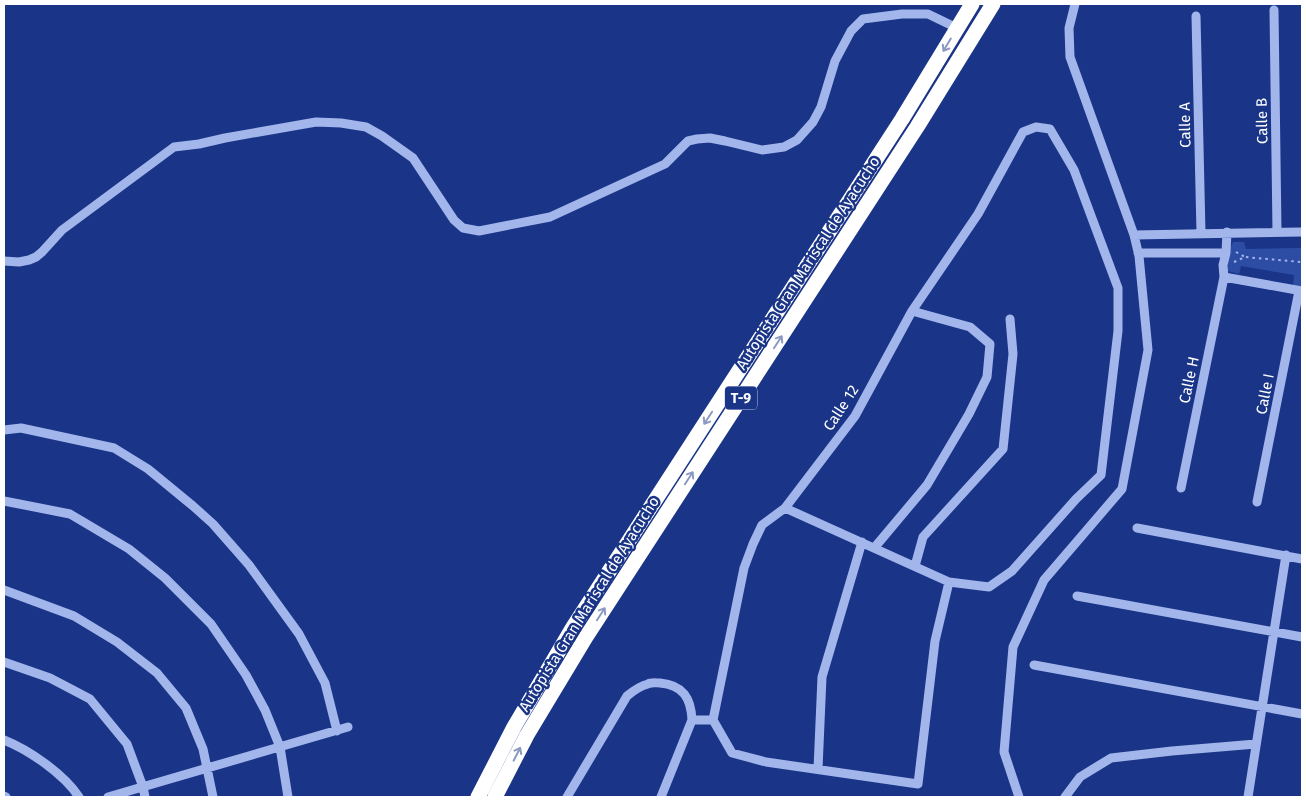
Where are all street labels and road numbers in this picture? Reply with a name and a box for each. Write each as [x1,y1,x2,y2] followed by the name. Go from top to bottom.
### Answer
[1253,98,1271,144] street label: Calle B
[1176,102,1194,148] street label: Calle A
[732,153,884,373] street label: Autopista Gran Mariscal de Ayacucho
[1175,355,1203,405] street label: Calle H
[1252,372,1278,416] street label: Calle I
[820,382,862,434] street label: Calle 12
[725,386,757,409] road number: T-9
[515,493,663,715] street label: Autopista Gran Mariscal de Ayacucho

